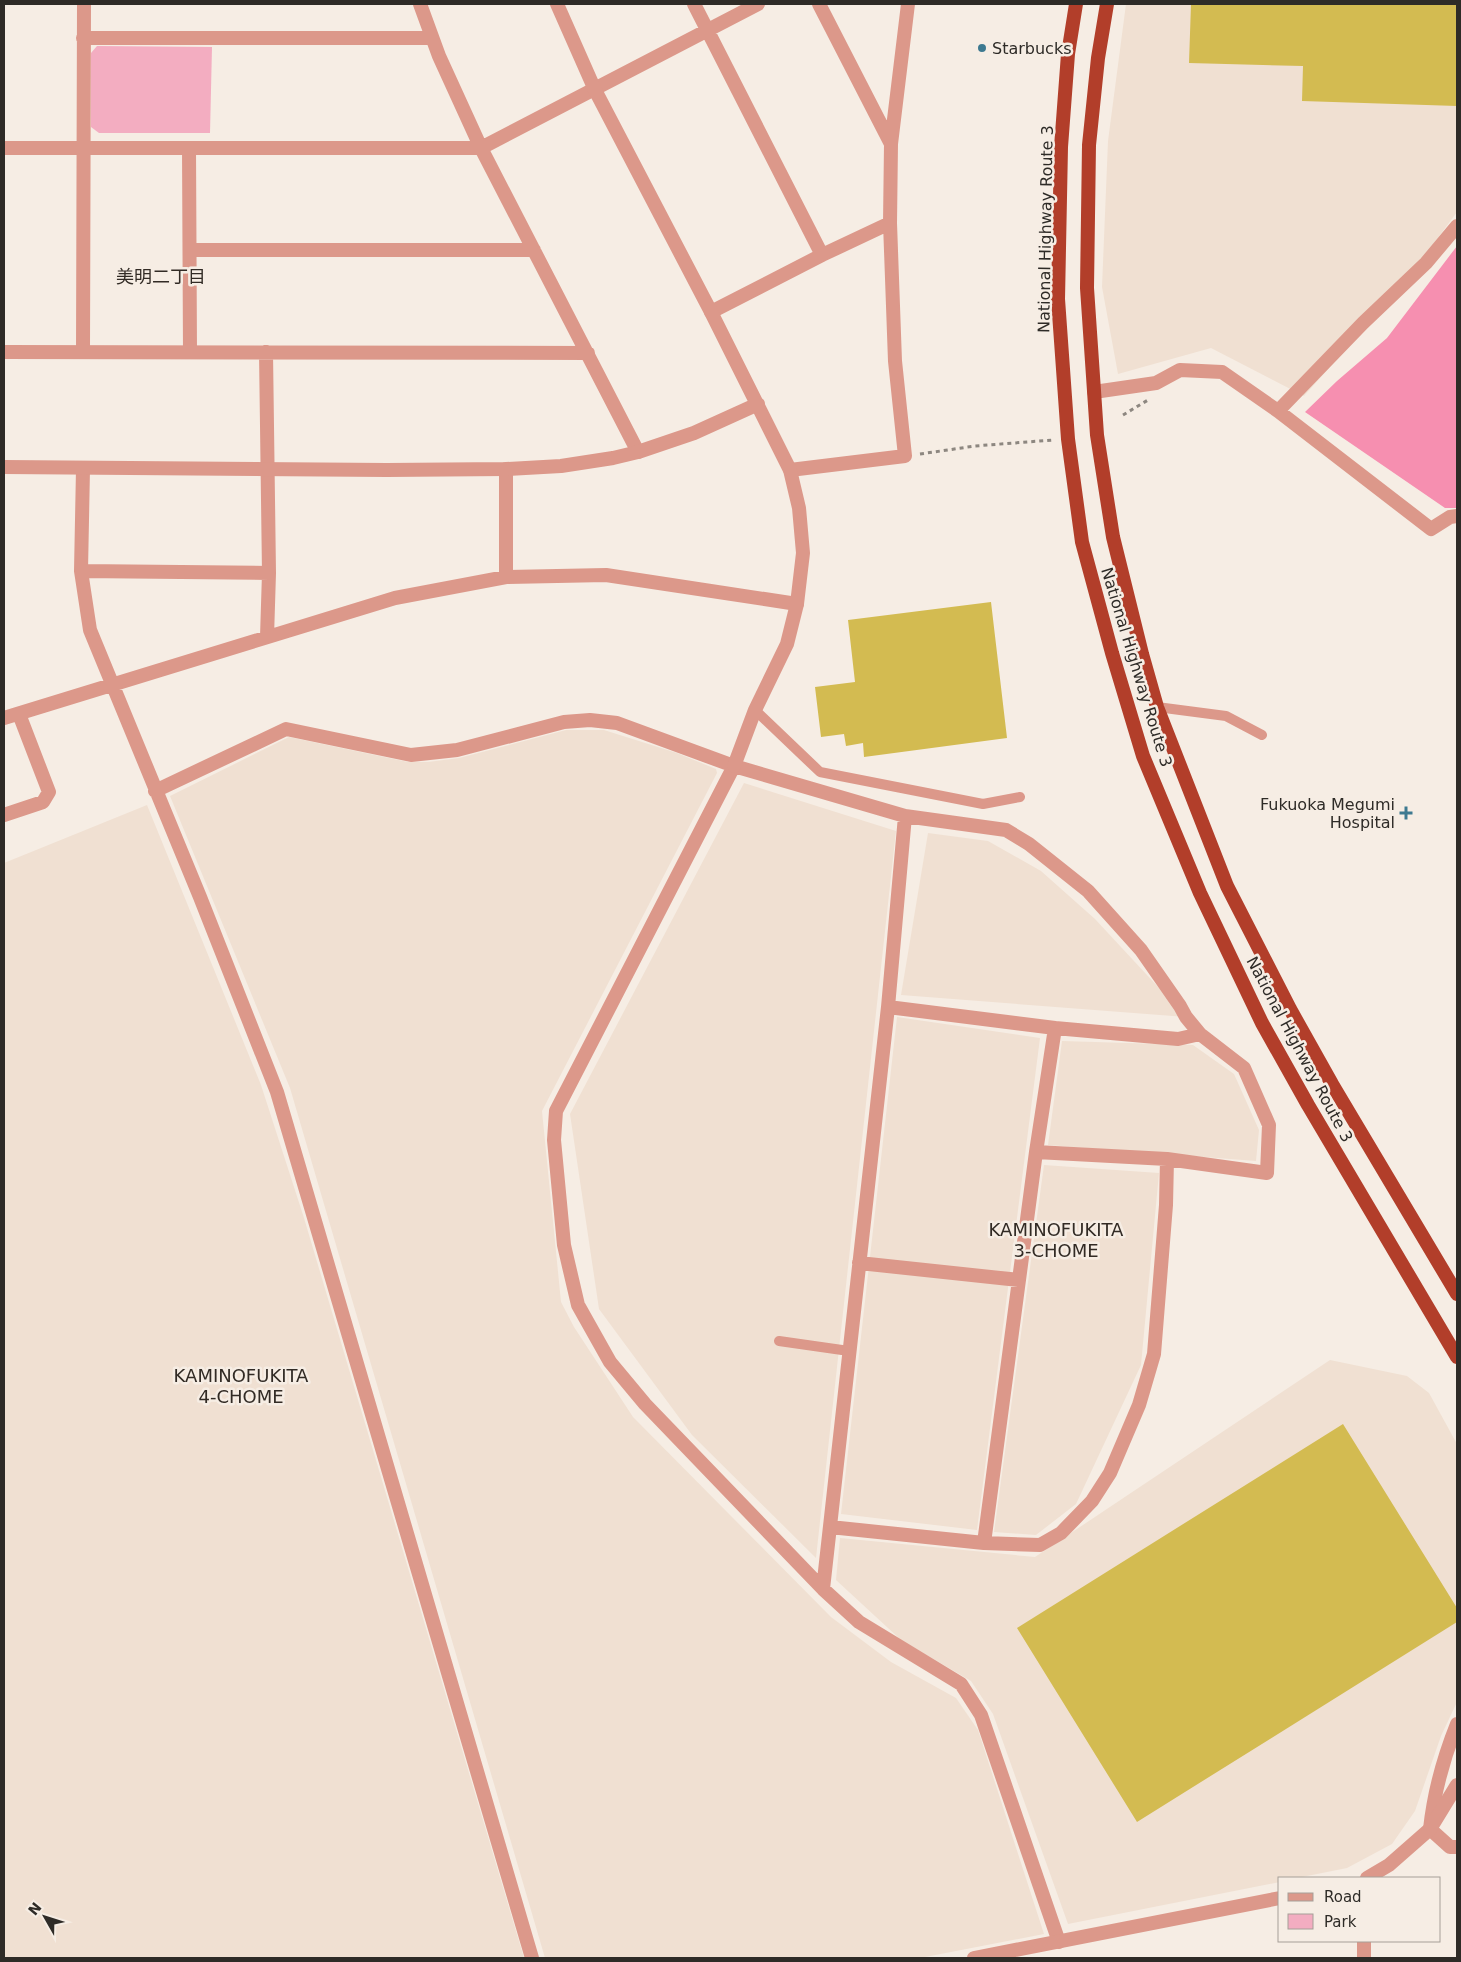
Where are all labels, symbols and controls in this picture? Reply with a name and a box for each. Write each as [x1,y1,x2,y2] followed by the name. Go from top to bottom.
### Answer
[992,39,1072,58] place label: Starbucks
[976,42,988,54] marker: Starbucks
[1034,125,1057,333] street label: National Highway Route 3
[116,266,206,287] district label: 美明二丁目
[1097,565,1176,769] street label: National Highway Route 3
[1260,795,1395,832] place label: Fukuoka Megumi Hospital
[1399,806,1413,820] marker: Fukuoka Megumi Hospital
[1242,953,1357,1145] street label: National Highway Route 3
[989,1219,1124,1261] district label: KAMINOFUKITA 3-CHOME
[174,1365,309,1407] district label: KAMINOFUKITA 4-CHOME
[1278,1877,1441,1942] legend
[1324,1888,1362,1906] text: Road
[20,1892,70,1942] north arrow
[25,1899,45,1918] text: N
[1324,1913,1357,1931] text: Park

